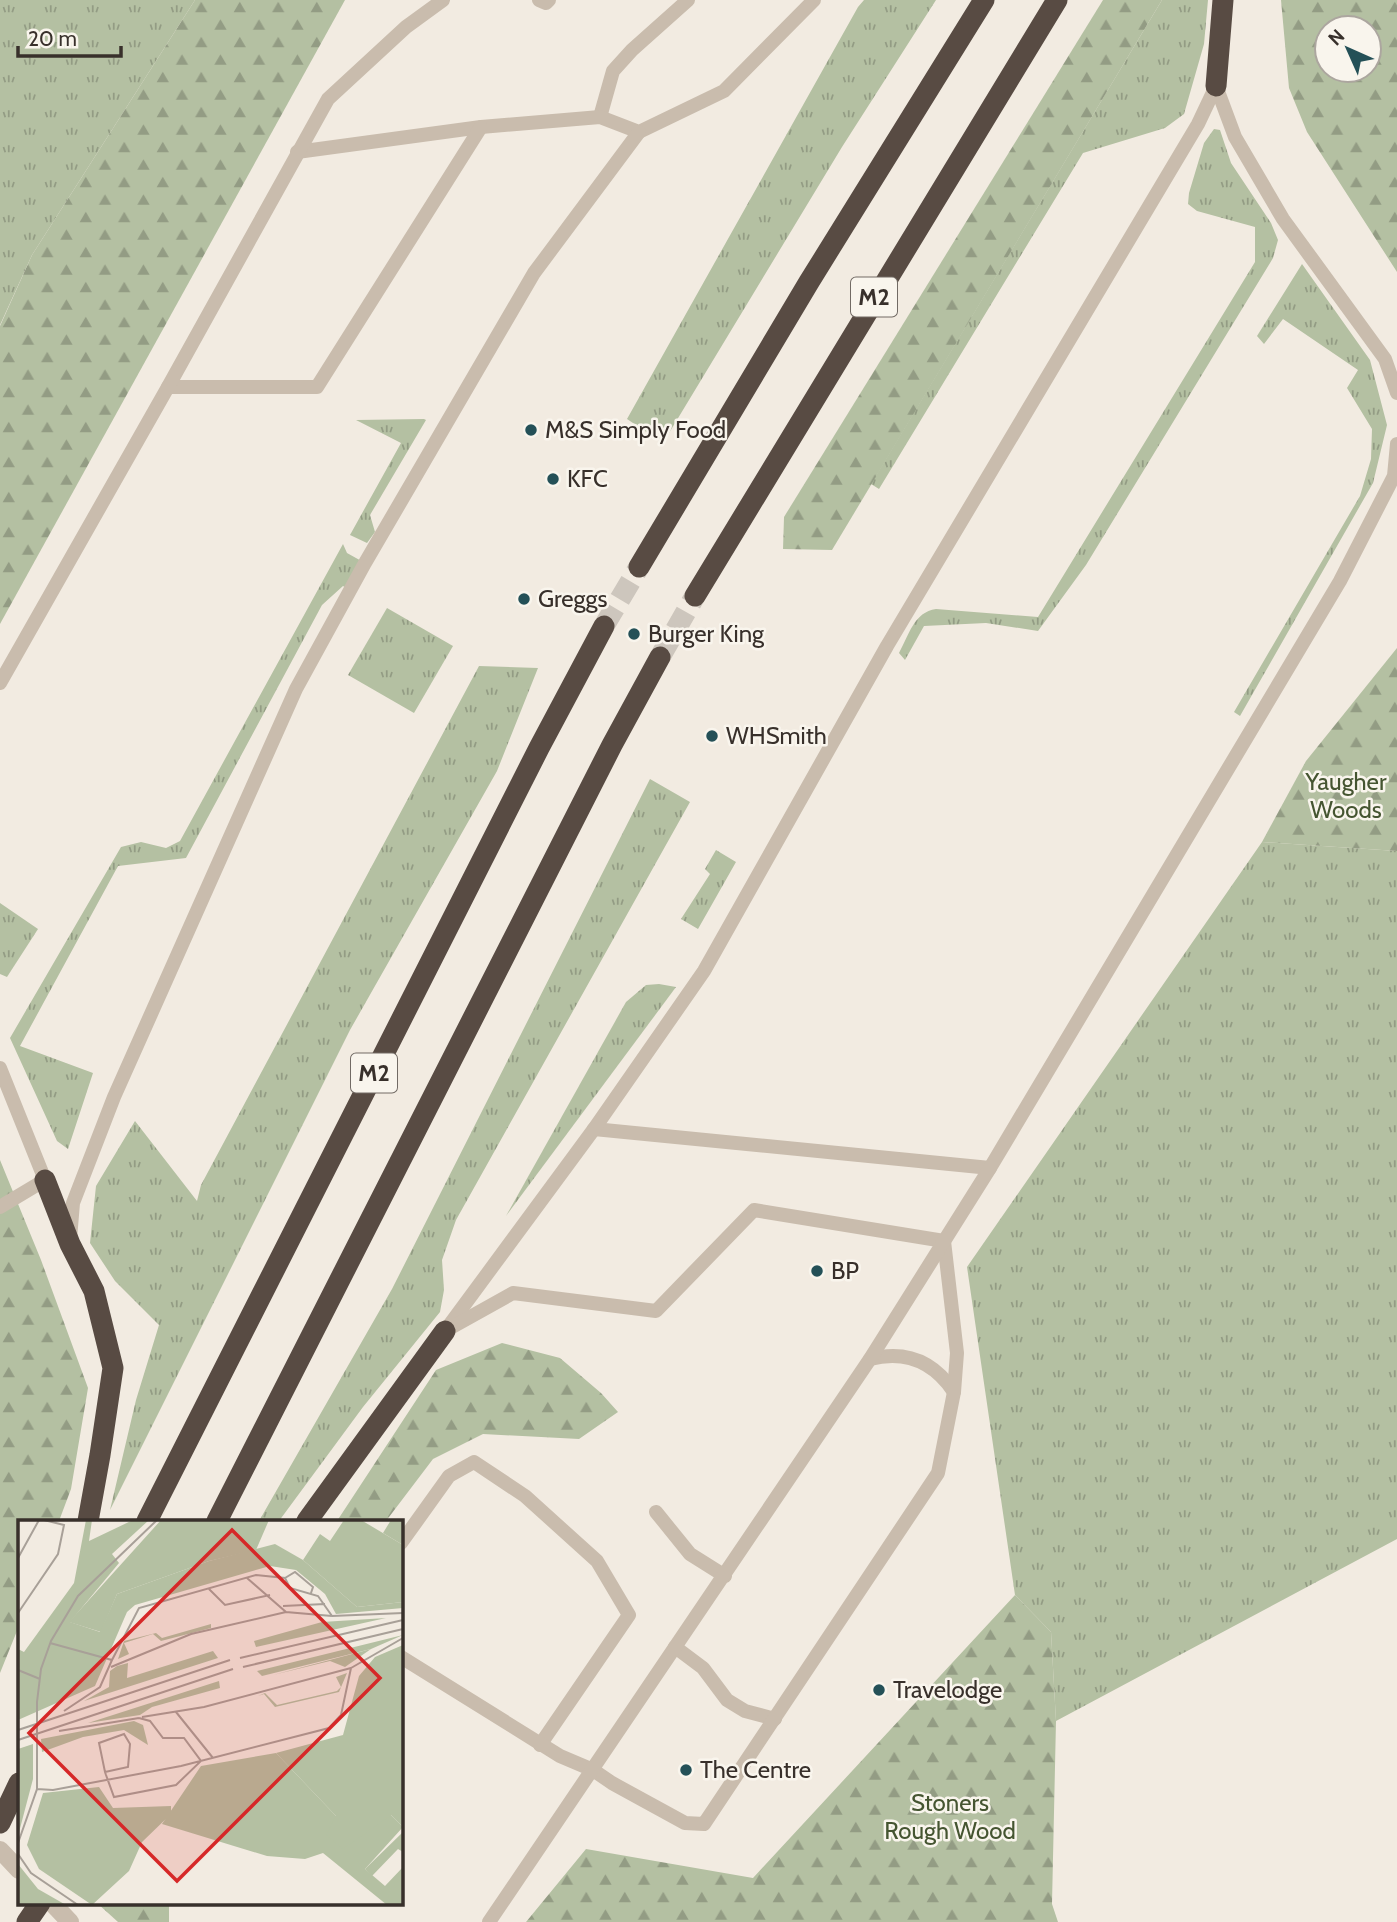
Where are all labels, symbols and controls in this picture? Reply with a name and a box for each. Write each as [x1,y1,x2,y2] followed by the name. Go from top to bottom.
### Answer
[18,14,121,58] scale bar
[1313,14,1383,84] north arrow
[1323,24,1349,50] text: N
[28,26,77,51] text: 20 m
[851,278,897,316] road number: M2
[545,415,726,444] place label: M&S Simply Food
[523,422,539,438] marker: M&S Simply Food
[567,464,608,493] place label: KFC
[545,471,561,487] marker: KFC
[538,584,607,613] place label: Greggs
[516,591,532,607] marker: Greggs
[648,619,765,648] place label: Burger King
[626,626,642,642] marker: Burger King
[726,721,827,750] place label: WHSmith
[704,728,720,744] marker: WHSmith
[1305,767,1387,824] park label: Yaugher Woods
[351,1054,397,1092] road number: M2
[831,1256,859,1285] place label: BP
[809,1263,825,1279] marker: BP
[18,1520,402,1904] inset map
[893,1675,1002,1704] place label: Travelodge
[871,1682,887,1698] marker: Travelodge
[700,1755,811,1784] place label: The Centre
[678,1762,694,1778] marker: The Centre
[884,1788,1016,1845] park label: Stoners Rough Wood

